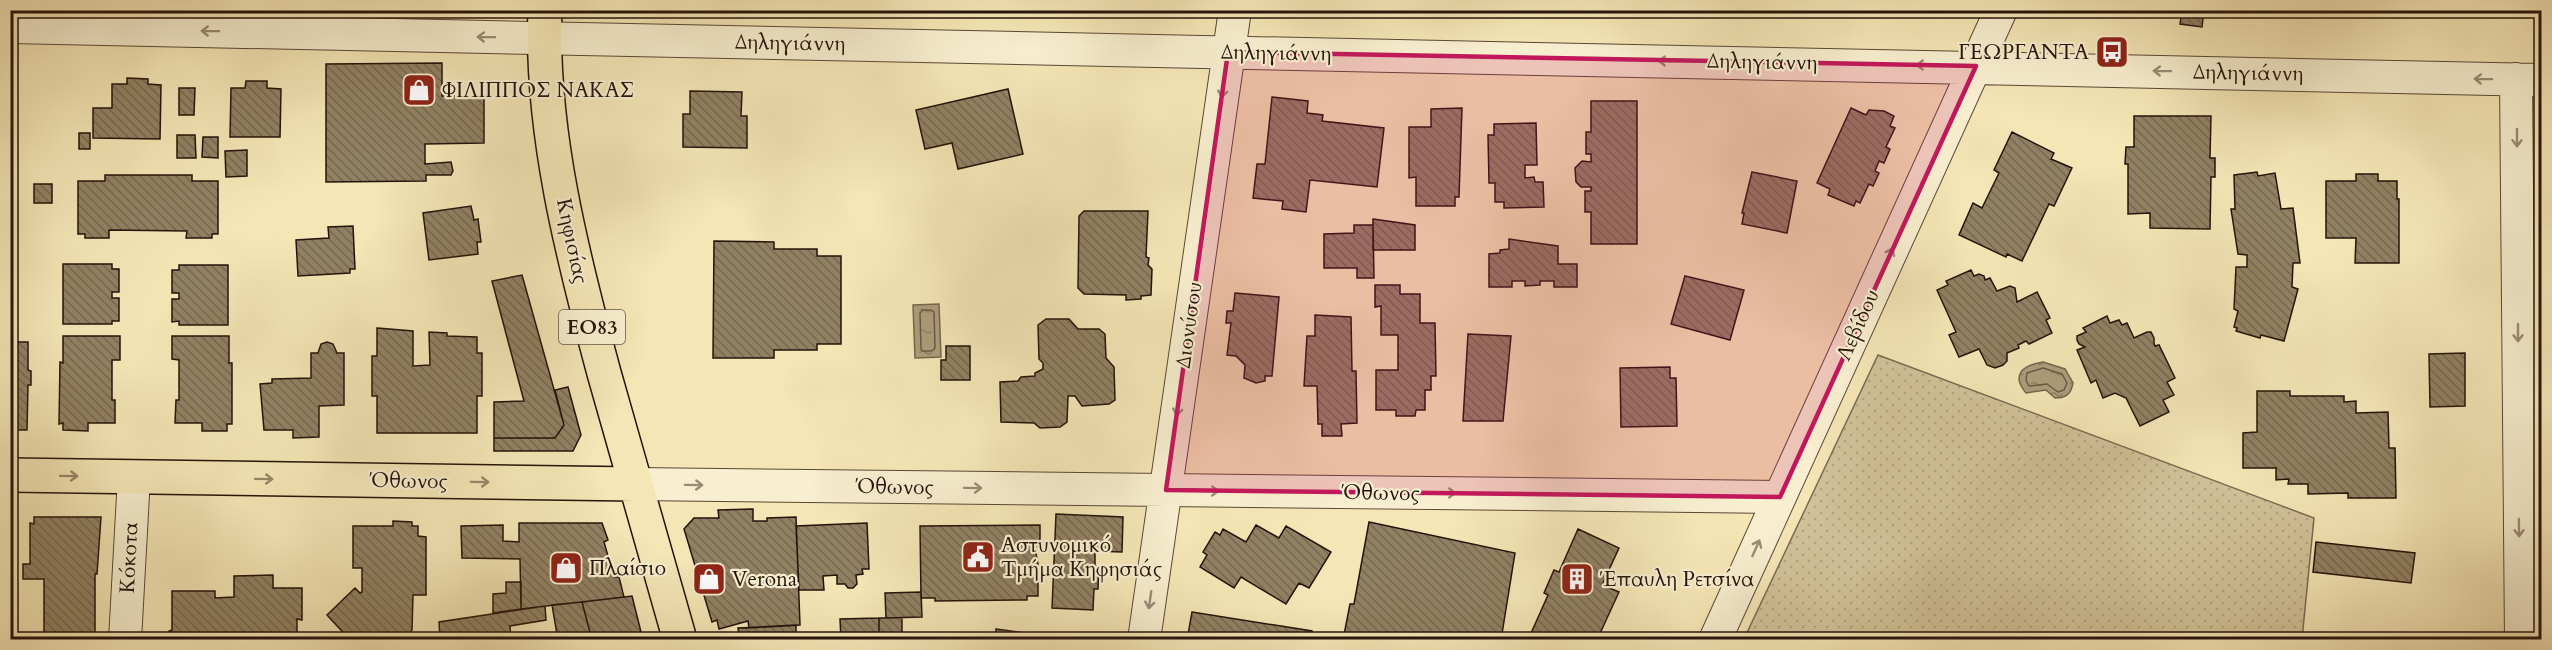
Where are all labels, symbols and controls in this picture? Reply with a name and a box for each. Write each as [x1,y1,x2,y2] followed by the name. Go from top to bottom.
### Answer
[201,25,221,37] one-way arrow
[734,28,846,58] street label: Δηληγιάννη
[476,31,496,43] one-way arrow
[2094,34,2130,70] bus stop icon: ΓΕΩΡΓΑΝΤΑ
[1220,38,1332,68] street label: Δηληγιάννη
[1958,38,2089,67] place label: ΓΕΩΡΓΑΝΤΑ
[1706,47,1818,77] street label: Δηληγιάννη
[1658,55,1678,66] one-way arrow
[2192,58,2304,88] street label: Δηληγιάννη
[1916,60,1936,71] one-way arrow
[2153,65,2173,77] one-way arrow
[401,72,437,108] shop icon: ΦΙΛΙΠΠΟΣ ΝΑΚΑΣ
[2474,73,2494,84] one-way arrow
[442,76,634,105] place label: ΦΙΛΙΠΠΟΣ ΝΑΚΑΣ
[1218,79,1229,99] one-way arrow
[2511,127,2522,147] one-way arrow
[549,196,595,286] street label: Κηφισίας
[1884,247,1896,265] one-way arrow
[1169,280,1209,370] street label: Διονύσου
[1829,285,1887,365] street label: Λεβίδου
[559,310,625,344] road number: ΕΟ83
[2512,322,2524,342] one-way arrow
[1172,397,1183,416] one-way arrow
[369,466,448,496] street label: Όθωνος
[58,470,78,482] one-way arrow
[855,472,934,502] street label: Όθωνος
[253,473,273,485] one-way arrow
[469,476,489,488] one-way arrow
[1341,478,1420,508] street label: Όθωνος
[683,479,703,490] one-way arrow
[962,482,982,494] one-way arrow
[1199,485,1219,497] one-way arrow
[1436,488,1456,499] one-way arrow
[2513,517,2525,537] one-way arrow
[113,521,145,594] street label: Κόκοτα
[1001,531,1162,584] place label: Αστυνομικό Τμήμα Κηφησιάς
[960,539,996,575] public building icon: Αστυνομικό Τμήμα Κηφησιάς
[1752,539,1763,557] one-way arrow
[548,550,584,586] shop icon: Πλαίσιο
[589,554,666,583] place label: Πλαίσιο
[691,561,727,597] shop icon: Verona
[1559,561,1595,597] building icon: Έπαυλη Ρετσίνα
[732,565,797,594] place label: Verona
[1599,565,1754,594] place label: Έπαυλη Ρετσίνα
[1144,590,1155,609] one-way arrow

